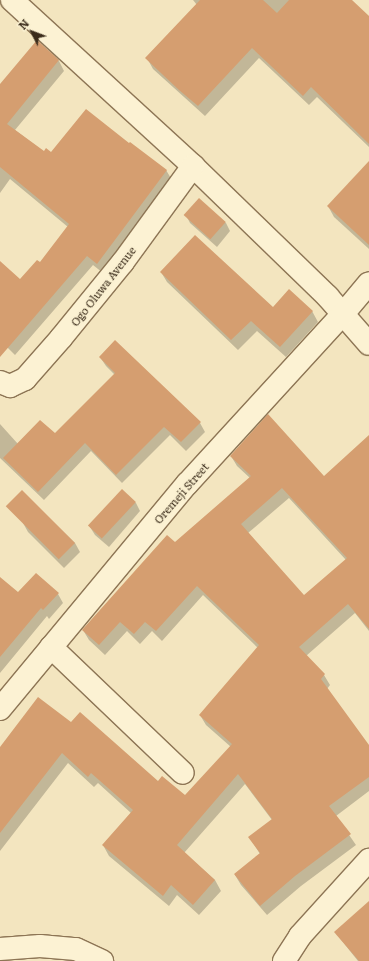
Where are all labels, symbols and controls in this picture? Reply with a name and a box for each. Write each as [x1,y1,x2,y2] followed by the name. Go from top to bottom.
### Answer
[12,12,52,52] north arrow
[14,15,32,33] text: N
[68,244,138,328] street label: Ogo Oluwa Avenue
[151,460,211,526] street label: Oremeji Street

